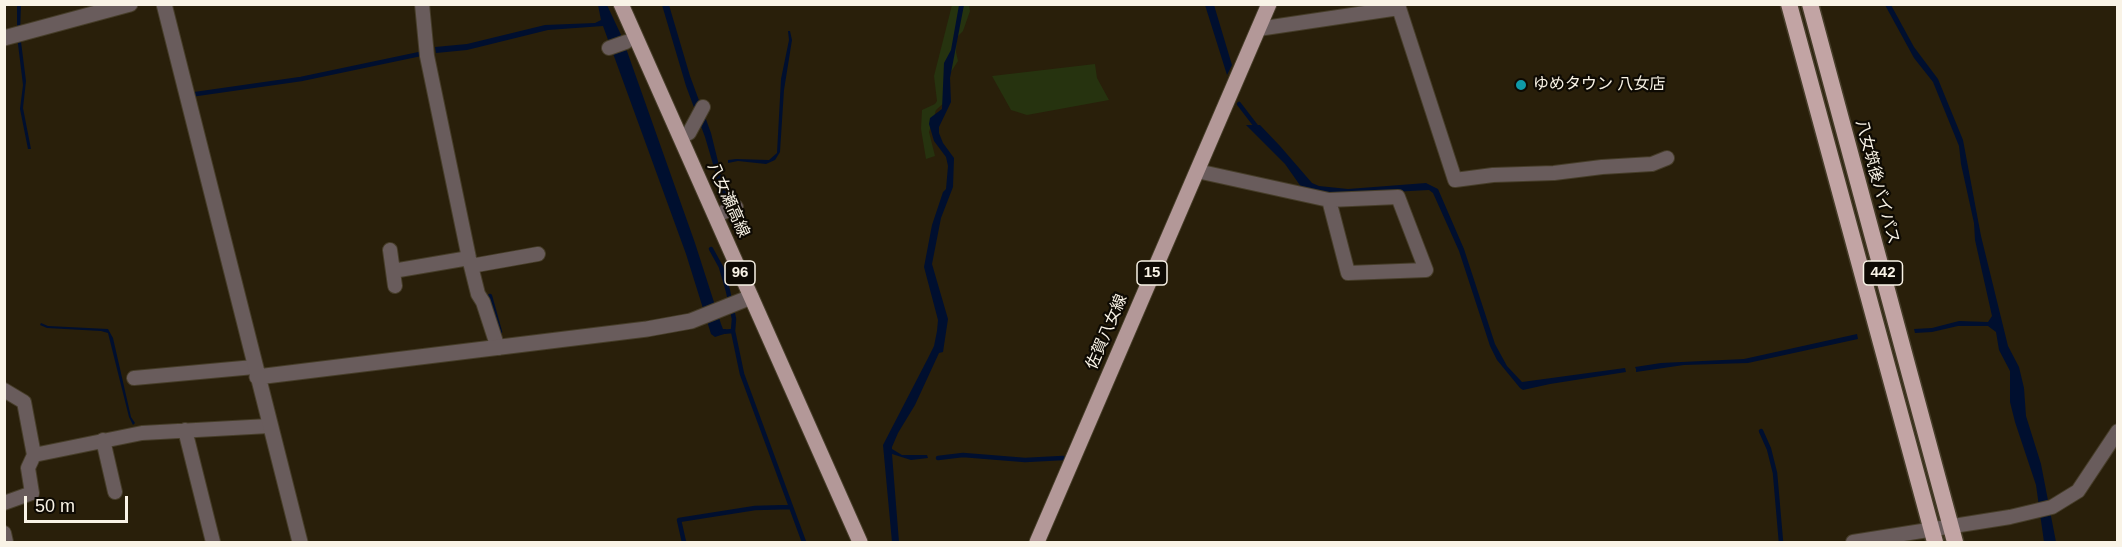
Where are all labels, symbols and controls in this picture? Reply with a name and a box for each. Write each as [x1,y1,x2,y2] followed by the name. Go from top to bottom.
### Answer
[1533,75,1665,95] place label: ゆめタウン 八女店
[1514,78,1528,92] marker: ゆめタウン 八女店
[1851,118,1903,246] street label: 八女筑後バイパス
[703,160,753,240] street label: 八女瀬高線
[725,261,755,285] road number: 96
[1137,261,1167,285] road number: 15
[1864,261,1902,285] road number: 442
[1083,291,1131,373] street label: 佐賀八女線
[27,484,130,522] scale bar
[35,496,75,516] text: 50 m

